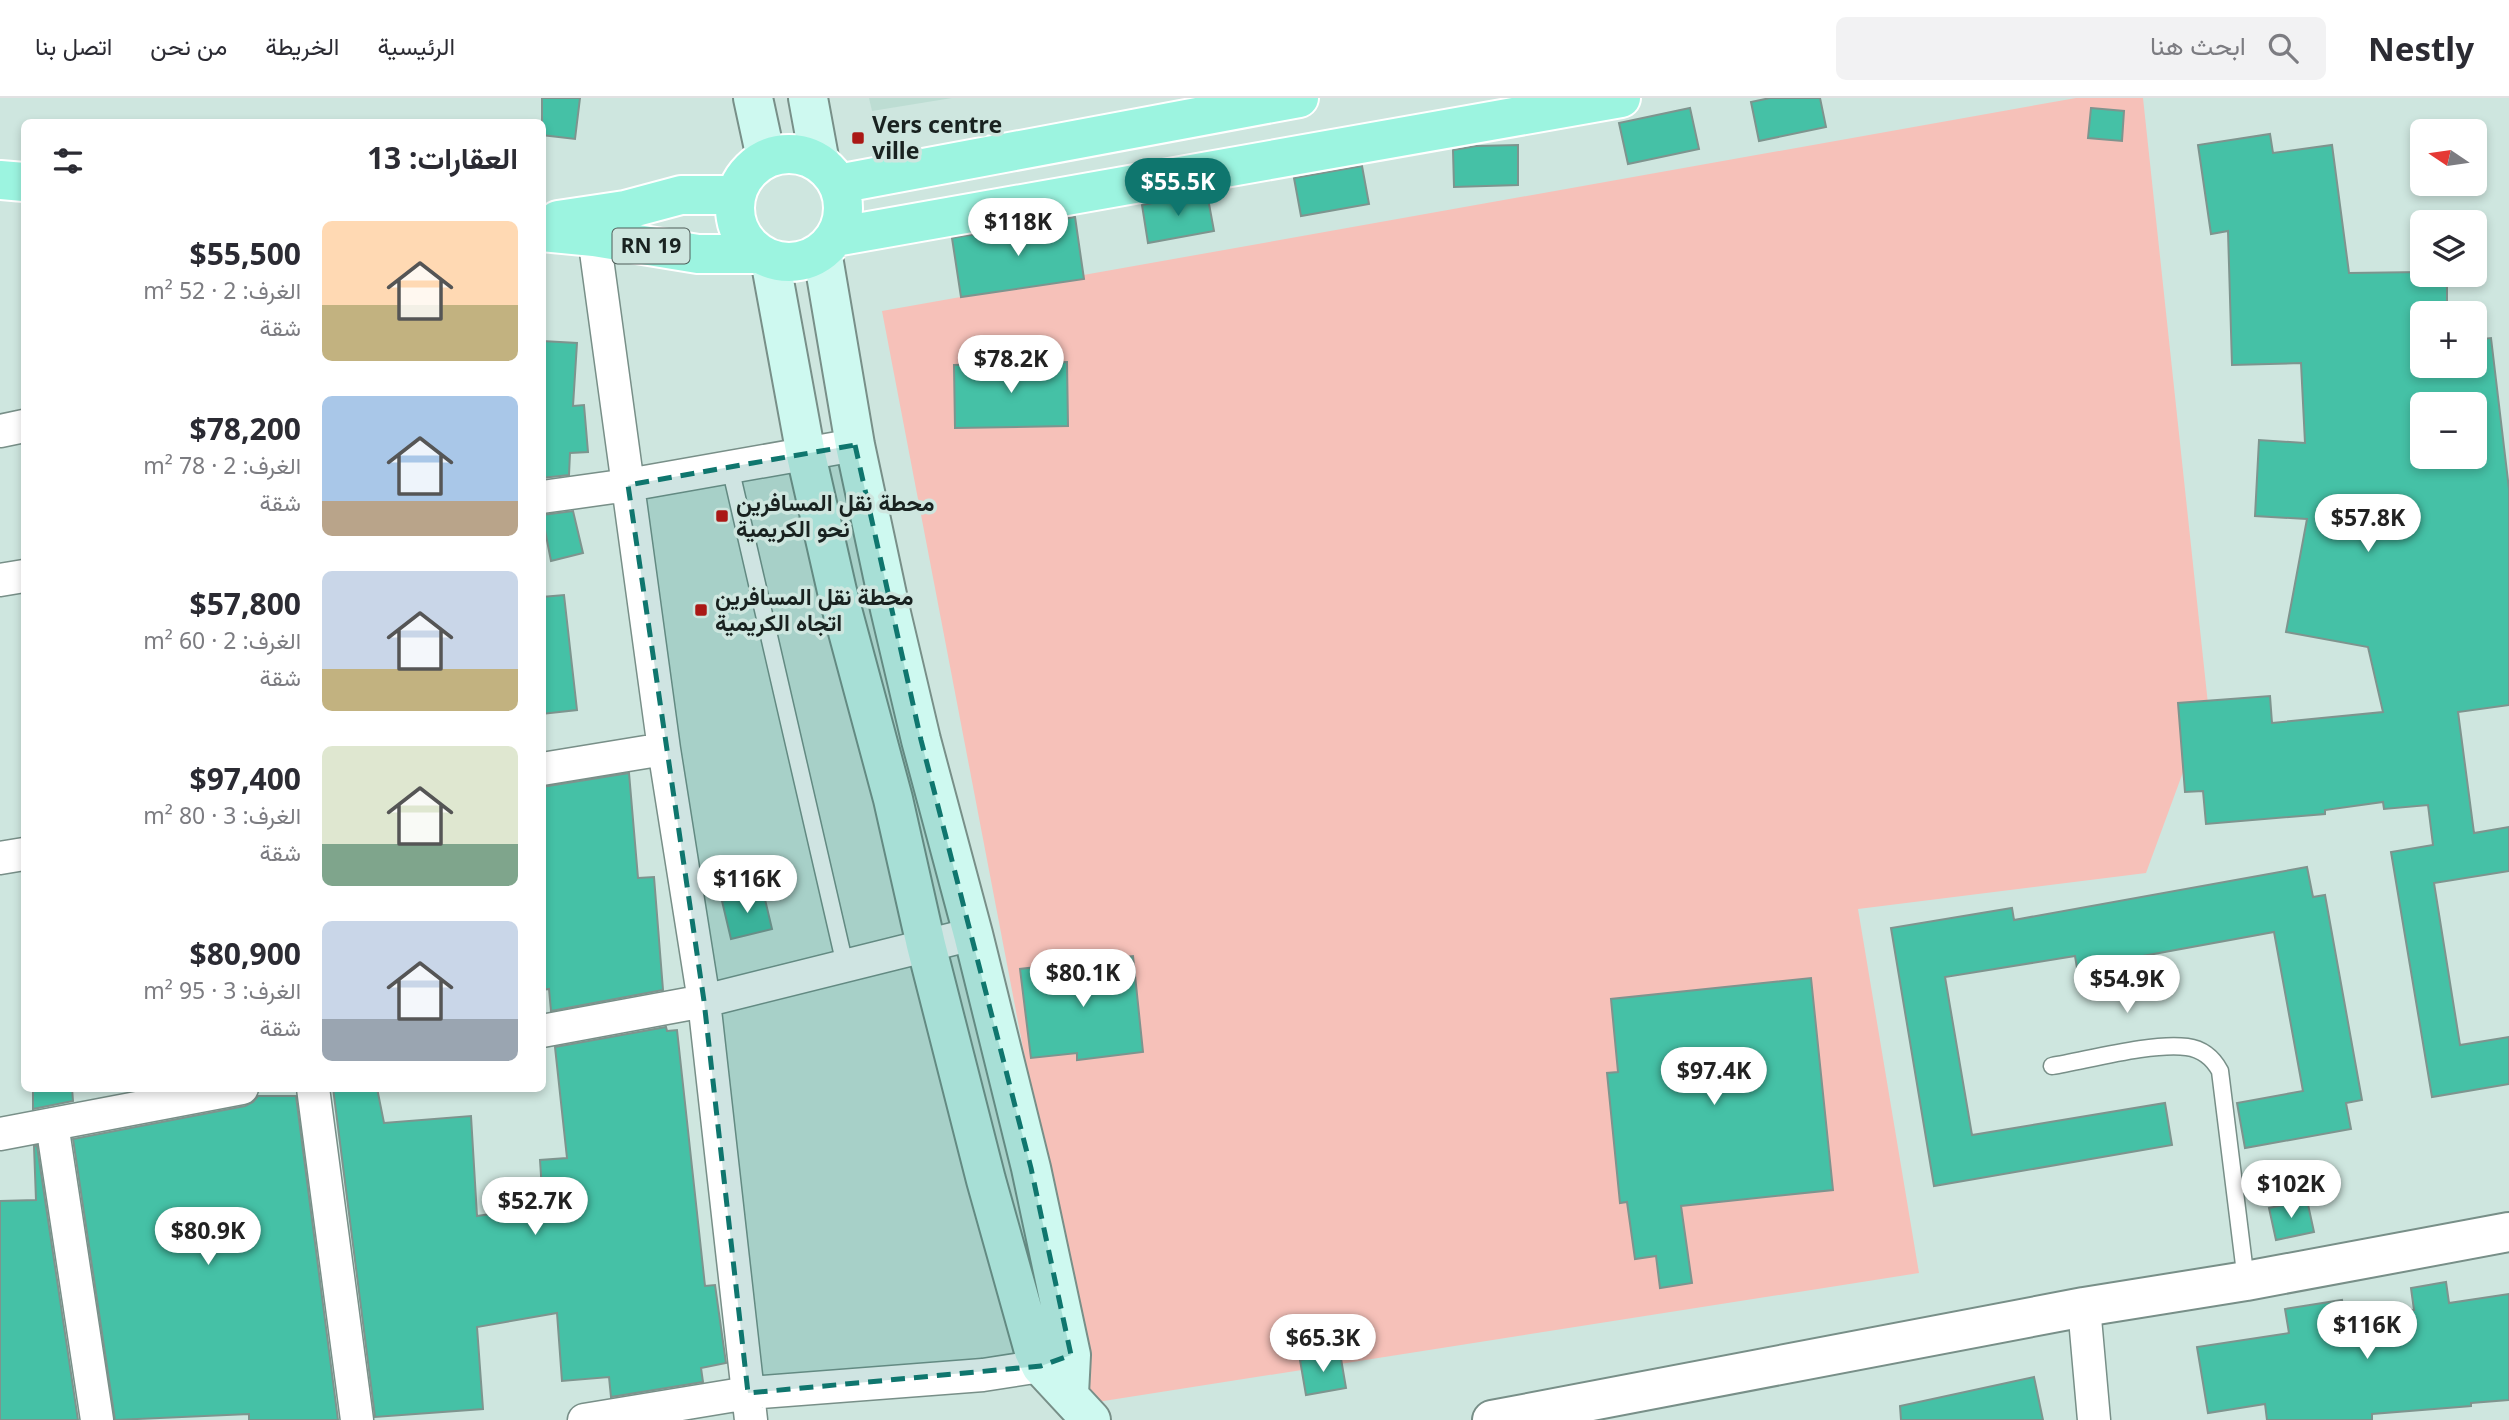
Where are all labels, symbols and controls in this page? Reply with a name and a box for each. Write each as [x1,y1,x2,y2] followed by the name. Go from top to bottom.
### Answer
[1836,17,2326,80] search box
[2368,26,2474,71] text: Nestly
[2150,27,2246,63] text: ابحث هنا
[35,29,112,62] text: اتصل بنا
[150,29,227,62] text: من نحن
[265,29,339,62] text: الخريطة
[377,29,455,62] text: الرئيسية
[2264,29,2302,67] icon: search
[872,108,1002,166] place label: Vers centre ville
[2410,119,2487,196] north arrow
[2410,119,2487,469] map controls
[850,130,866,146] marker: Vers centre ville
[367,137,518,178] text: العقارات: 13
[49,142,87,180] icon: filters
[1121,158,1235,218] pin: $55.5K
[1141,165,1215,197] text: $55.5K
[969,198,1067,258] pin: $118K
[984,205,1052,237] text: $118K
[2410,210,2487,287] button: layers
[612,228,690,264] road number: RN 19
[189,233,301,274] text: $55,500
[378,249,462,333] icon: home
[143,274,301,306] text: الغرف: 2 · 52 m²
[2410,301,2487,378] button: +
[259,311,301,343] text: شقة
[954,336,1068,395] pin: $78.2K
[974,342,1048,374] text: $78.2K
[2410,392,2487,469] button: −
[189,408,301,449] text: $78,200
[378,424,462,508] icon: home
[143,449,301,481] text: الغرف: 2 · 78 m²
[259,486,301,518] text: شقة
[736,486,934,544] place label: محطة نقل المسافرين نحو الكريمية
[2311,494,2425,554] pin: $57.8K
[2331,501,2405,533] text: $57.8K
[714,508,730,524] marker: محطة نقل المسافرين نحو الكريمية
[715,580,913,638] place label: محطة نقل المسافرين اتجاه الكريمية
[189,583,301,624] text: $57,800
[378,599,462,683] icon: home
[693,602,709,618] marker: محطة نقل المسافرين اتجاه الكريمية
[143,624,301,656] text: الغرف: 2 · 60 m²
[259,661,301,693] text: شقة
[189,758,301,799] text: $97,400
[378,774,462,858] icon: home
[143,799,301,831] text: الغرف: 3 · 80 m²
[259,836,301,868] text: شقة
[698,856,796,915] pin: $116K
[713,862,781,894] text: $116K
[189,933,301,974] text: $80,900
[378,949,462,1033] icon: home
[1026,950,1140,1009] pin: $80.1K
[1046,956,1120,988] text: $80.1K
[2070,956,2184,1015] pin: $54.9K
[2090,962,2164,994] text: $54.9K
[143,974,301,1006] text: الغرف: 3 · 95 m²
[259,1011,301,1043] text: شقة
[1657,1048,1771,1107] pin: $97.4K
[1677,1054,1751,1086] text: $97.4K
[2242,1160,2340,1220] pin: $102K
[2257,1167,2325,1199] text: $102K
[478,1178,592,1237] pin: $52.7K
[498,1184,572,1216] text: $52.7K
[151,1208,265,1267] pin: $80.9K
[171,1214,245,1246] text: $80.9K
[2318,1302,2416,1361] pin: $116K
[2333,1308,2401,1340] text: $116K
[1266,1314,1380,1374] pin: $65.3K
[1286,1321,1360,1353] text: $65.3K

